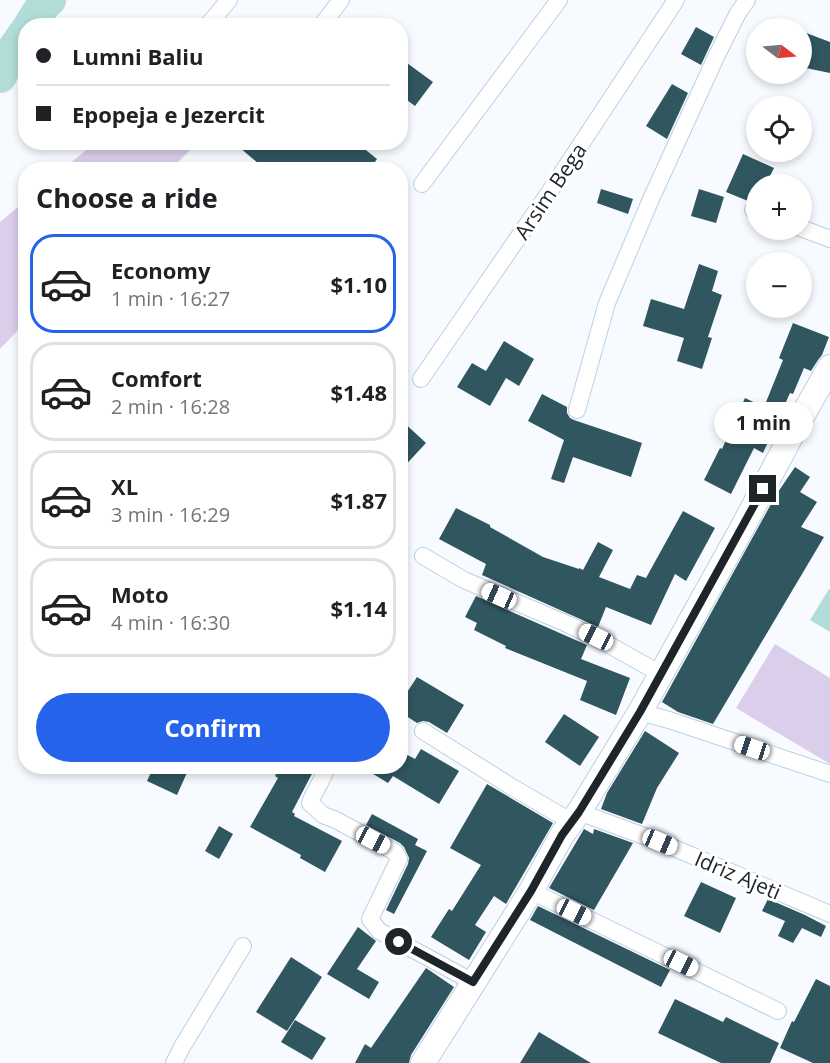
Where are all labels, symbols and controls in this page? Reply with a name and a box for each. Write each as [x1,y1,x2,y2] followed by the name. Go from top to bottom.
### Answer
[746,18,812,84] north arrow
[746,18,812,318] map controls
[72,41,203,71] text: Lumni Baliu
[746,96,812,162] button: locate
[72,99,265,129] text: Epopeja e Jezercit
[507,137,593,245] street label: Arsim Bega
[746,174,812,240] button: +
[36,179,218,216] text: Choose a ride
[746,252,812,318] button: −
[111,255,210,285] text: Economy
[39,257,93,311] icon: car
[330,269,387,299] text: $1.10
[111,285,230,312] text: 1 min · 16:27
[111,363,202,393] text: Comfort
[39,365,93,419] icon: car
[330,377,387,407] text: $1.48
[111,393,230,420] text: 2 min · 16:28
[714,402,813,444] callout: 1 min
[736,409,791,436] text: 1 min
[111,471,138,501] text: XL
[39,473,93,527] icon: car
[749,475,776,502] route end
[330,485,387,515] text: $1.87
[111,501,230,528] text: 3 min · 16:29
[111,579,169,609] text: Moto
[479,580,519,612] car
[39,581,93,635] icon: car
[330,593,387,623] text: $1.14
[111,609,230,636] text: 4 min · 16:30
[576,621,616,653] car
[36,693,390,762] button: Confirm
[732,734,772,762] car
[353,824,393,856] car
[640,827,680,857] car
[691,844,785,906] street label: Idriz Ajeti
[554,896,594,928] car
[385,928,412,955] route start
[661,947,701,979] car

